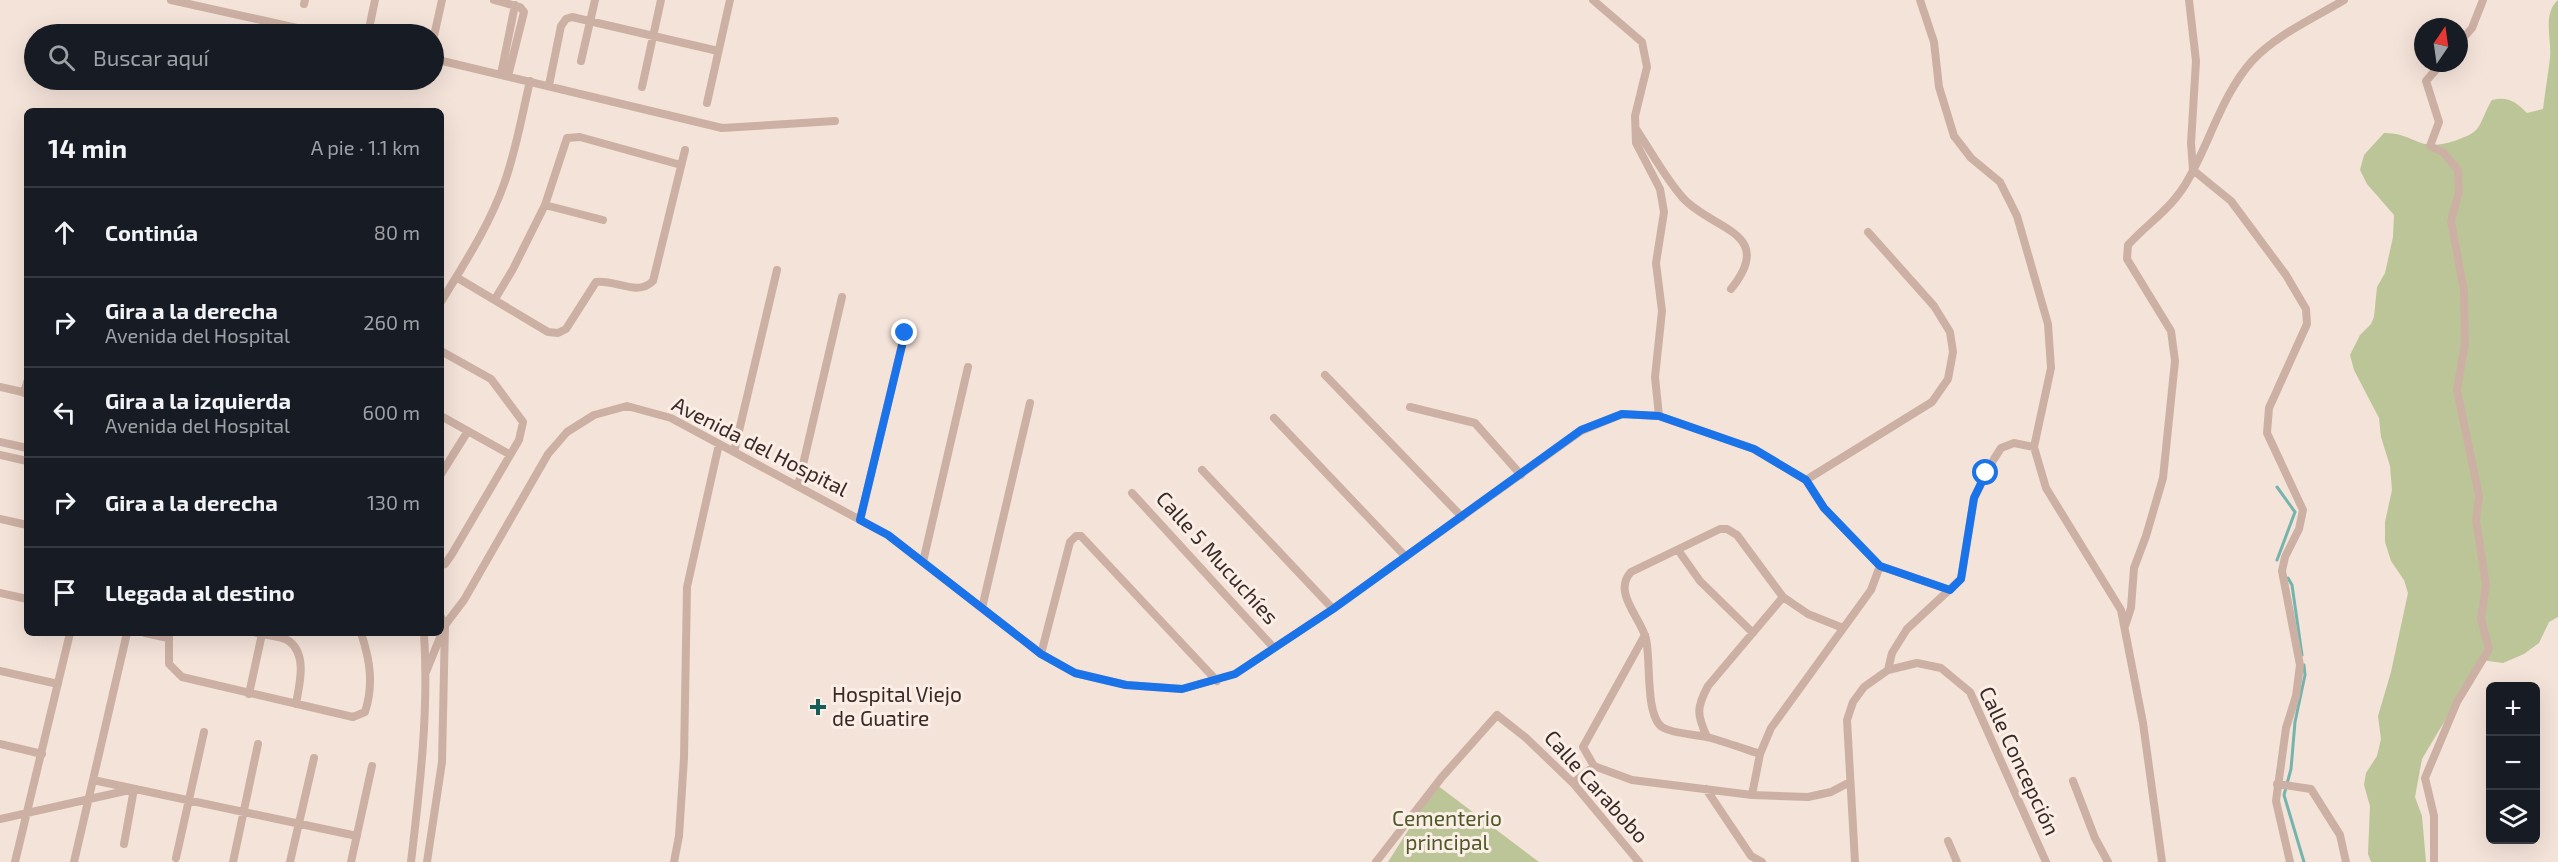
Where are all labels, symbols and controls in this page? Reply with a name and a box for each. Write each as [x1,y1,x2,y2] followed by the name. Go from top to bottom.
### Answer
[2414,18,2468,72] north arrow
[24,24,444,90] search box
[45,41,78,74] icon: search
[93,44,209,70] text: Buscar aquí
[48,132,127,163] text: 14 min
[311,135,420,159] text: A pie · 1.1 km
[48,216,81,249] icon: ahead
[105,219,198,245] text: Continúa
[374,220,420,244] text: 80 m
[105,297,278,323] text: Gira a la derecha
[48,306,81,339] icon: right
[363,310,420,334] text: 260 m
[891,319,917,345] route end
[105,323,290,347] text: Avenida del Hospital
[105,387,291,413] text: Gira a la izquierda
[669,390,853,501] street label: Avenida del Hospital
[48,396,81,429] icon: left
[362,400,420,424] text: 600 m
[105,413,290,437] text: Avenida del Hospital
[1972,459,1998,485] route start
[1152,485,1284,629] street label: Calle 5 Mucuchíes
[48,486,81,519] icon: right
[105,489,278,515] text: Gira a la derecha
[367,490,420,514] text: 130 m
[48,576,81,609] icon: arrive
[105,579,295,605] text: Llegada al destino
[832,681,962,730] place label: Hospital Viejo de Guatire
[1975,682,2066,839] street label: Calle Concepción
[2486,682,2540,844] map controls
[2486,682,2540,736] button: +
[809,698,827,716] marker: Hospital Viejo de Guatire
[1540,724,1654,848] street label: Calle Carabobo
[2486,736,2540,790] button: −
[2486,790,2540,844] button: layers
[1392,805,1502,854] park label: Cementerio principal

